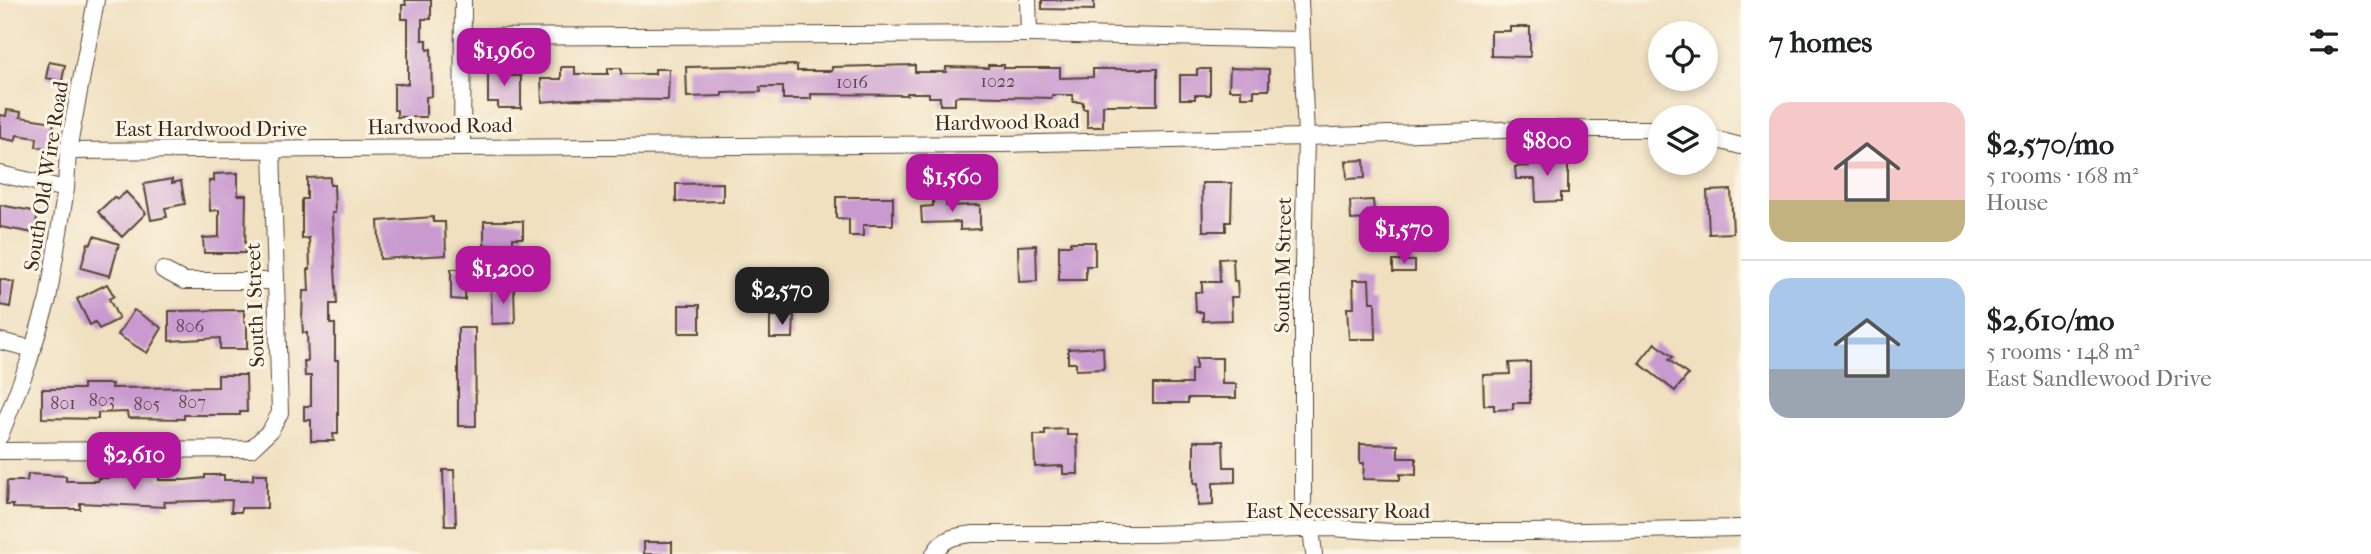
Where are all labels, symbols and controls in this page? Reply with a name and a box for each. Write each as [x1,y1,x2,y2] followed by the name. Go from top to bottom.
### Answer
[1648,21,1718,175] map controls
[1648,21,1718,91] button: locate
[2305,23,2343,61] icon: filters
[1769,25,1872,60] text: 7 homes
[447,28,561,88] pin: $1,960
[473,37,535,64] text: $1,960
[981,71,1015,92] house number: 1022
[836,72,868,93] house number: 1016
[19,79,73,273] street label: South Old Wire Road
[1648,105,1718,175] button: layers
[934,109,1080,135] street label: Hardwood Road
[367,113,513,139] street label: Hardwood Road
[115,117,307,141] street label: East Hardwood Drive
[1506,118,1588,178] pin: $800
[1522,127,1572,154] text: $800
[1986,127,2114,162] text: $2,570/mo
[1825,130,1909,214] icon: home
[895,154,1009,214] pin: $1,560
[1986,162,2139,189] text: 5 rooms · 168 m²
[922,163,982,190] text: $1,560
[1986,189,2048,216] text: House
[1270,196,1296,333] street label: South M Street
[1347,206,1461,266] pin: $1,570
[1375,215,1433,242] text: $1,570
[241,242,269,368] street label: South I Street
[446,246,560,306] pin: $1,200
[472,255,534,282] text: $1,200
[725,268,839,327] pin: $2,570
[751,276,813,303] text: $2,570
[1986,303,2114,338] text: $2,610/mo
[1825,306,1909,390] icon: home
[176,316,205,337] house number: 806
[1986,338,2140,365] text: 5 rooms · 148 m²
[1986,365,2212,392] text: East Sandlewood Drive
[89,390,115,411] house number: 803
[178,392,206,413] house number: 807
[50,393,76,414] house number: 801
[134,394,161,415] house number: 805
[77,433,191,492] pin: $2,610
[103,441,165,468] text: $2,610
[1246,499,1431,523] street label: East Necessary Road

